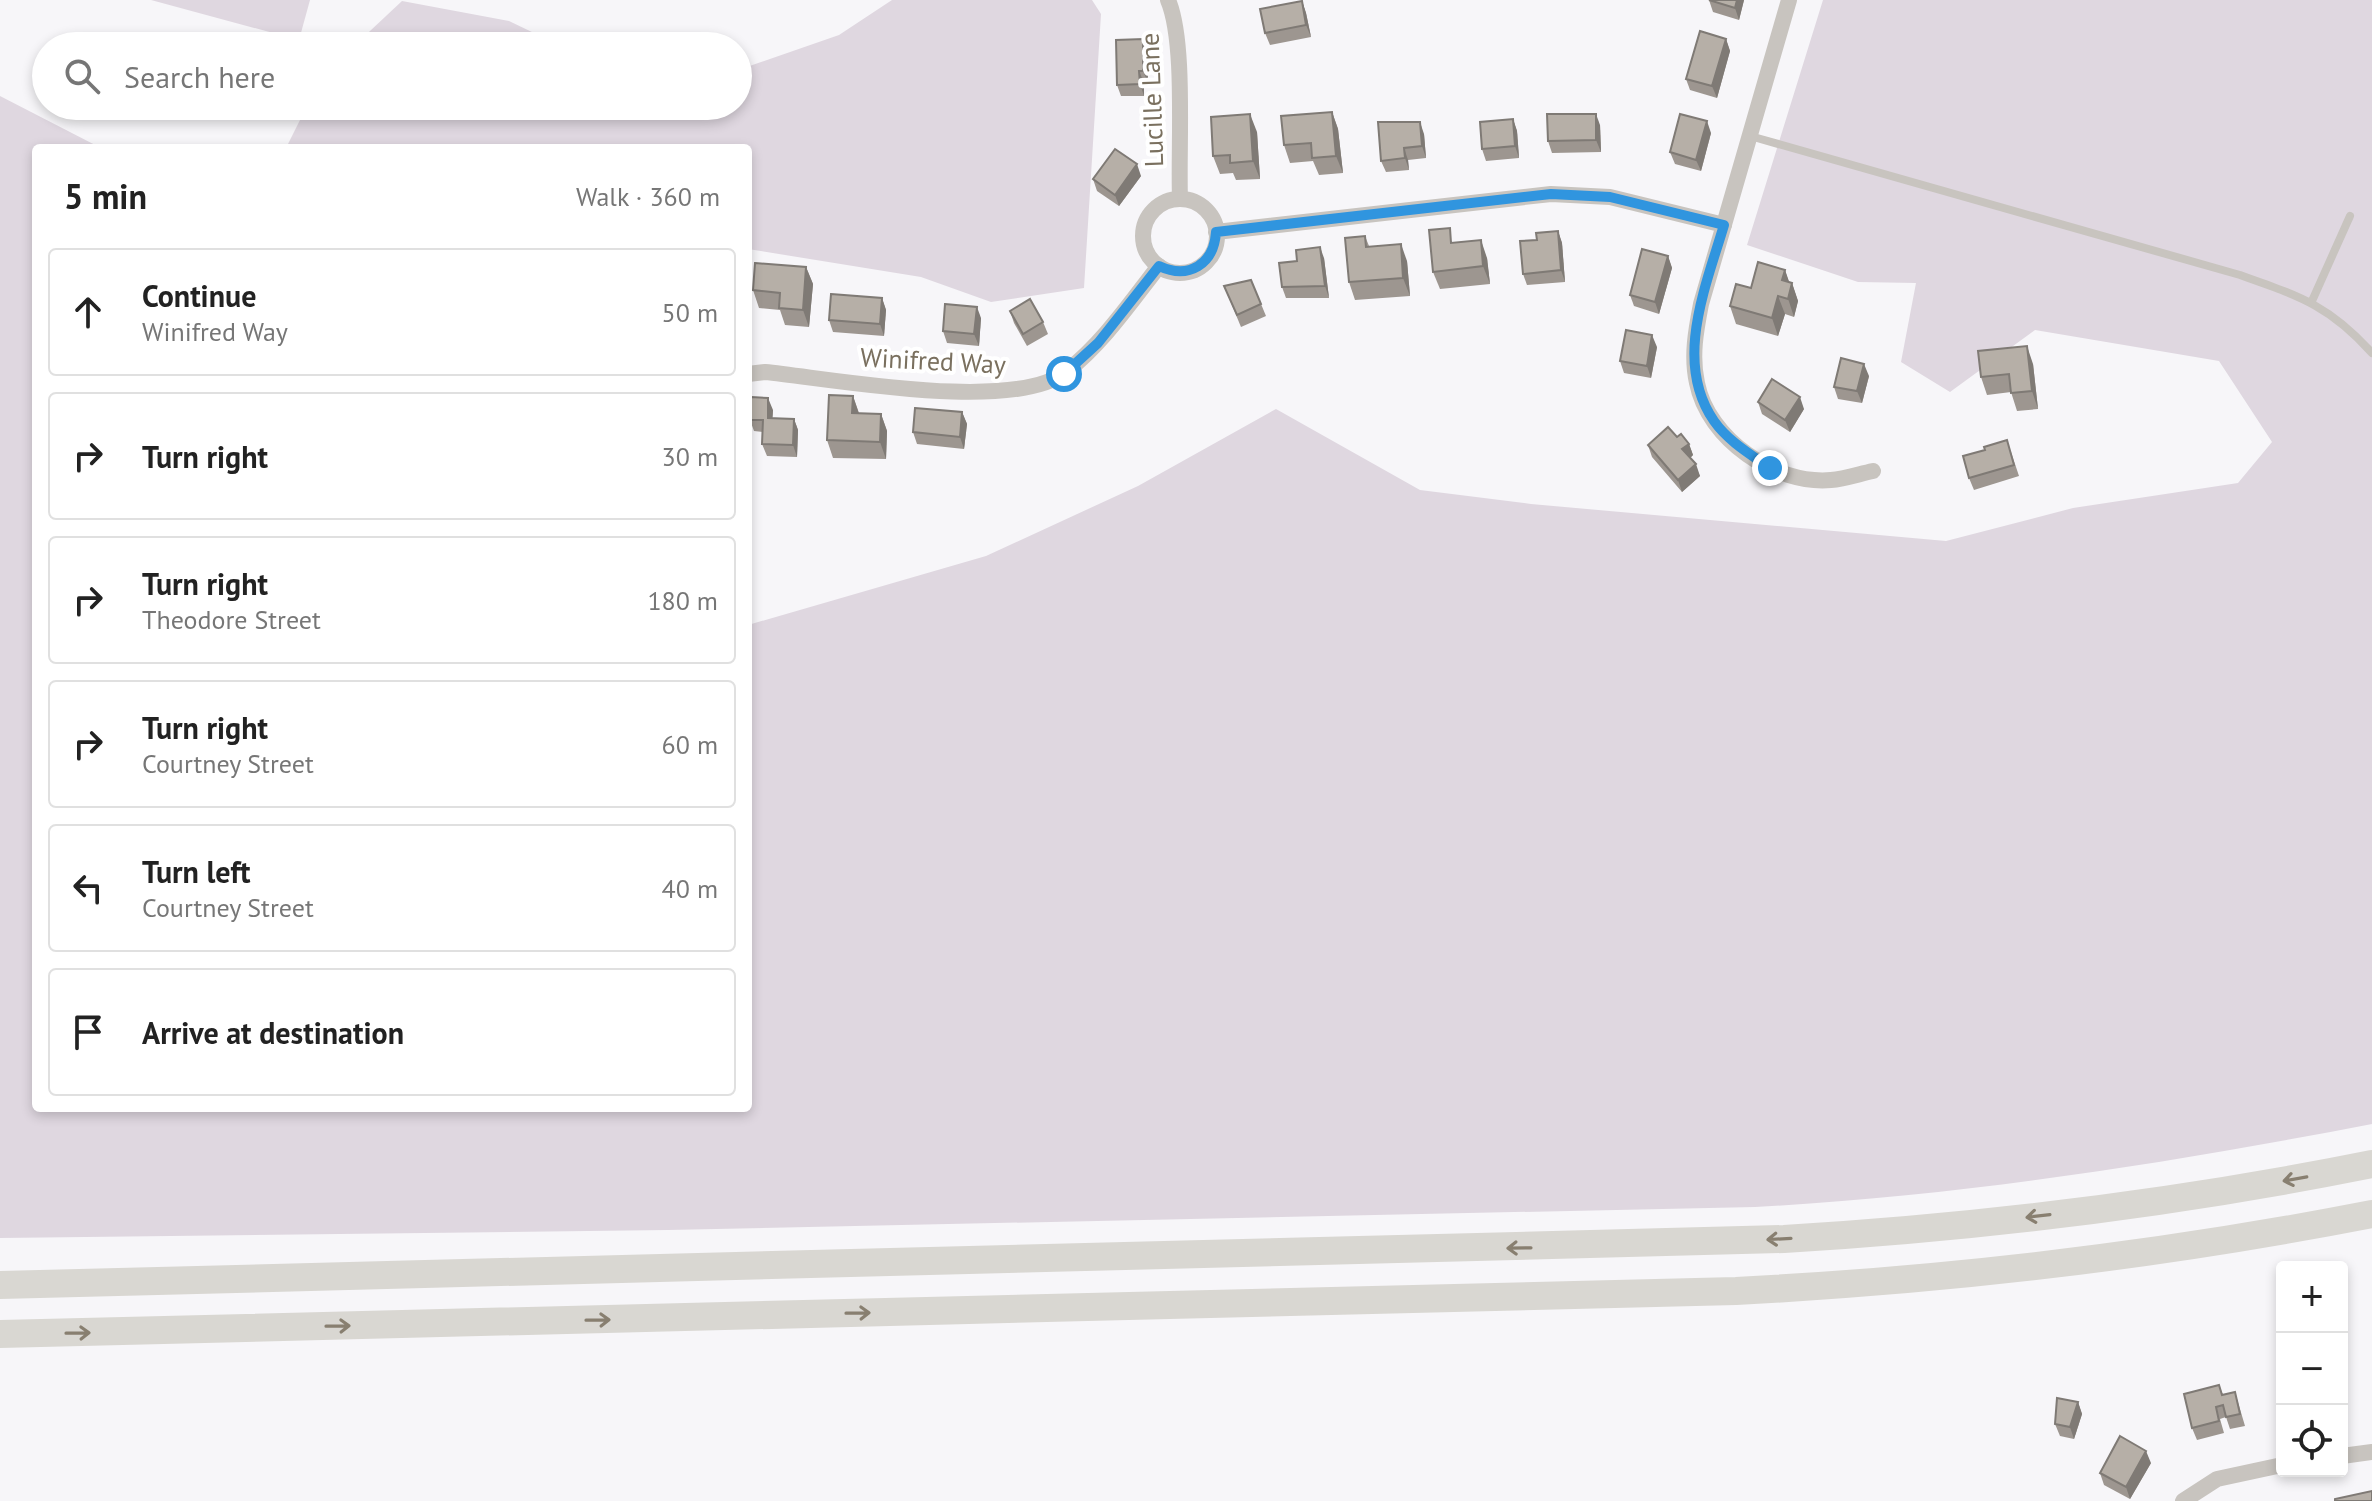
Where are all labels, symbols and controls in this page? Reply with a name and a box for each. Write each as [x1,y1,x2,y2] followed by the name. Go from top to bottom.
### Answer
[32,32,752,120] search box
[1133,32,1170,168] street label: Lucille Lane
[60,54,104,98] icon: search
[124,57,275,96] text: Search here
[64,174,147,218] text: 5 min
[576,180,720,213] text: Walk · 360 m
[142,276,256,315] text: Continue
[66,290,110,334] icon: ahead
[662,296,718,329] text: 50 m
[142,315,288,348] text: Winifred Way
[859,340,1007,381] street label: Winifred Way
[1046,356,1082,392] route start
[66,434,110,478] icon: right
[142,437,268,476] text: Turn right
[662,440,718,473] text: 30 m
[1752,450,1788,486] route end
[142,564,268,603] text: Turn right
[66,578,110,622] icon: right
[647,584,718,617] text: 180 m
[142,603,321,636] text: Theodore Street
[142,708,268,747] text: Turn right
[66,722,110,766] icon: right
[662,728,718,761] text: 60 m
[142,747,314,780] text: Courtney Street
[142,852,250,891] text: Turn left
[66,866,110,910] icon: left
[662,872,718,905] text: 40 m
[142,891,314,924] text: Courtney Street
[66,1010,110,1054] icon: arrive
[142,1013,404,1052] text: Arrive at destination
[2283,1172,2309,1187] one-way arrow
[2025,1209,2052,1224] one-way arrow
[1766,1231,1793,1246] one-way arrow
[1506,1240,1533,1255] one-way arrow
[2276,1261,2348,1477] map controls
[2276,1261,2348,1333] button: +
[844,1306,871,1321] one-way arrow
[584,1312,611,1327] one-way arrow
[324,1319,351,1334] one-way arrow
[64,1325,91,1341] one-way arrow
[2276,1333,2348,1405] button: −
[2276,1405,2348,1477] button: locate

